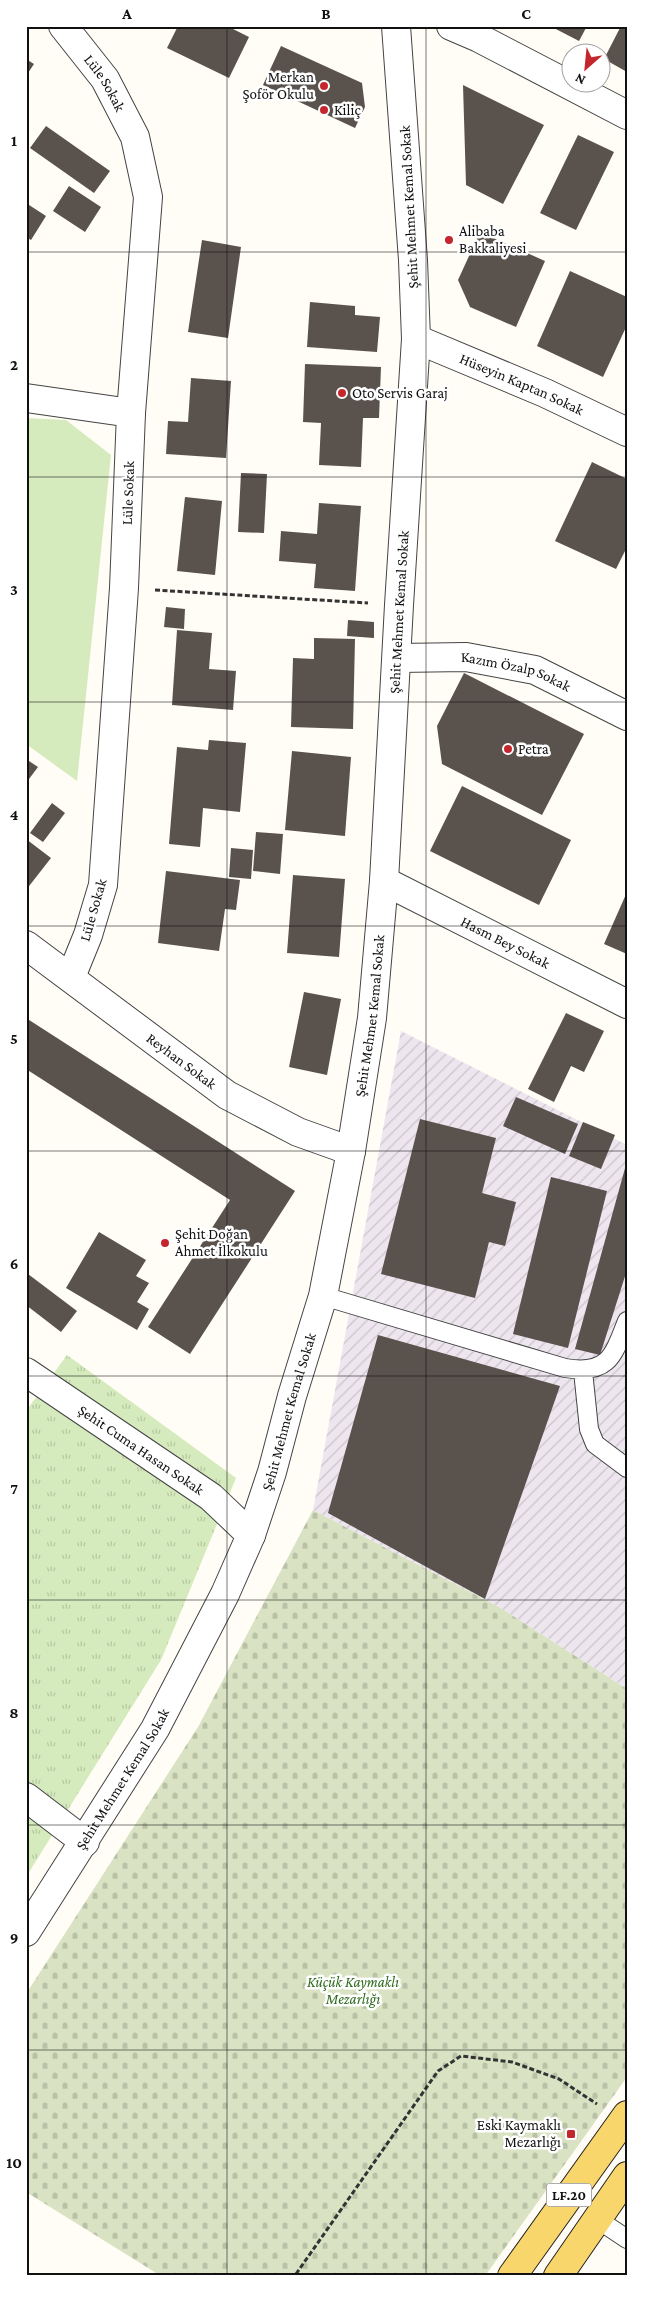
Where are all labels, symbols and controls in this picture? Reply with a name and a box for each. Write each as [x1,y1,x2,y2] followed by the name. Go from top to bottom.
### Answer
[121,5,132,22] text: A
[321,5,331,22] text: B
[521,5,531,22] text: C
[560,42,610,92] north arrow
[81,51,129,115] street label: Lüle Sokak
[243,69,314,103] place label: Merkan Şoför Okulu
[572,70,588,89] text: N
[318,80,330,92] marker: Merkan Şoför Okulu
[334,102,361,119] place label: Kiliç
[318,104,330,116] marker: Kiliç
[397,124,422,289] street label: Şehit Mehmet Kemal Sokak
[11,132,17,149] text: 1
[459,223,526,257] place label: Alibaba Bakkaliyesi
[443,234,455,246] marker: Alibaba Bakkaliyesi
[457,350,587,419] street label: Hüseyin Kaptan Sokak
[10,356,18,373] text: 2
[352,385,448,402] place label: Oto Servis Garaj
[336,387,348,399] marker: Oto Servis Garaj
[119,460,137,525] street label: Lüle Sokak
[386,529,412,694] street label: Şehit Mehmet Kemal Sokak
[10,581,18,598] text: 3
[461,649,574,695] street label: Kazım Özalp Sokak
[518,741,549,757] place label: Petra
[502,743,514,755] marker: Petra
[10,806,19,823] text: 4
[76,876,110,943] street label: Lüle Sokak
[458,913,553,972] street label: Hasm Bey Sokak
[352,933,387,1098] street label: Şehit Mehmet Kemal Sokak
[10,1030,18,1047] text: 5
[143,1030,220,1093] street label: Reyhan Sokak
[175,1226,268,1259] place label: Şehit Doğan Ahmet İlkokulu
[159,1237,171,1249] marker: Şehit Doğan Ahmet İlkokulu
[10,1255,18,1272] text: 6
[258,1330,319,1493] street label: Şehit Mehmet Kemal Sokak
[75,1402,208,1498] street label: Şehit Cuma Hasan Sokak
[10,1480,18,1497] text: 7
[9,1704,19,1721] text: 8
[72,1705,173,1853] street label: Şehit Mehmet Kemal Sokak
[10,1929,18,1946] text: 9
[307,1974,399,2008] park label: Küçük Kaymaklı Mezarlığı
[477,2117,561,2151] place label: Eski Kaymaklı Mezarlığı
[565,2128,577,2140] marker: Eski Kaymaklı Mezarlığı
[6,2154,22,2171] text: 10
[546,2184,592,2206] road number: LF.20

